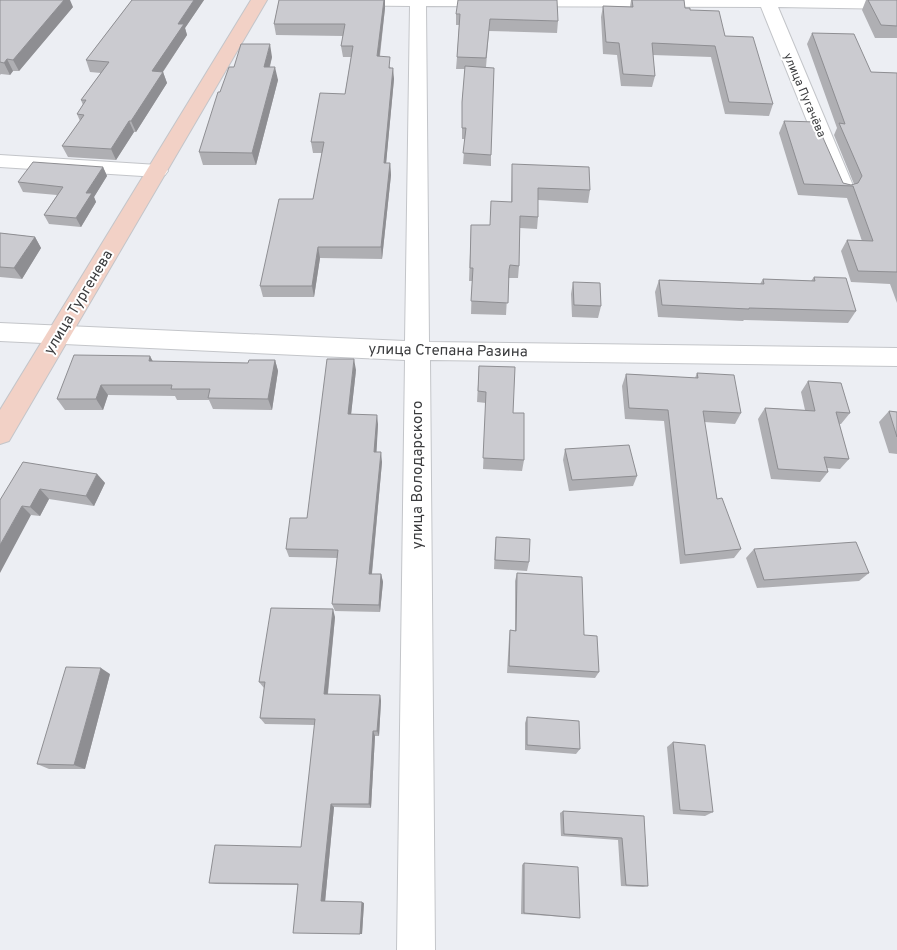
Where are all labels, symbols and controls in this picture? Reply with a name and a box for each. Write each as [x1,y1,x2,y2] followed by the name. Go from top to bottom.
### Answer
[779,51,829,140] street label: улица Пугачёва
[41,247,118,359] street label: улица Тургенева
[368,341,528,362] street label: улица Степана Разина
[409,401,428,549] street label: улица Володарского

